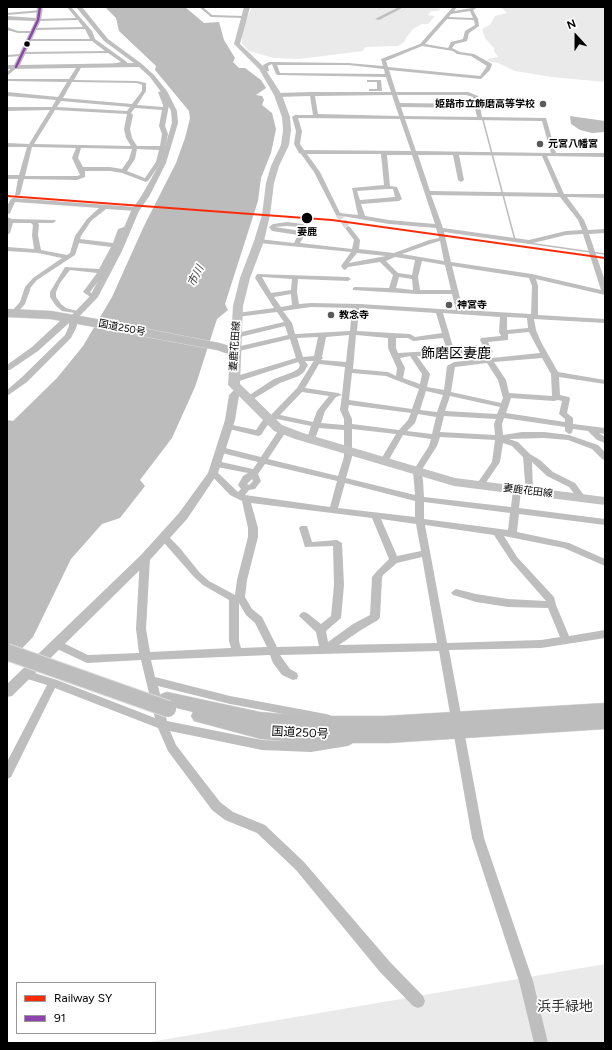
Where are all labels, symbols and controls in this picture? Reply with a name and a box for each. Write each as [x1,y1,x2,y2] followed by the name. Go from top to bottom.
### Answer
[556,16,596,56] north arrow
[565,17,578,32] text: N
[22,39,32,49] unlabelled marker
[435,98,535,110] place label: 姫路市立飾磨高等学校
[538,99,548,109] marker: 姫路市立飾磨高等学校
[548,138,598,150] place label: 元宮八幡宮
[535,139,545,149] marker: 元宮八幡宮
[300,211,314,225] marker: 妻鹿
[297,226,317,238] place label: 妻鹿
[185,263,207,289] water label: 市川
[457,299,487,311] place label: 神宮寺
[444,300,454,310] marker: 神宮寺
[339,309,369,321] place label: 教念寺
[326,310,336,320] marker: 教念寺
[97,318,147,338] street label: 国道250号
[227,321,243,371] street label: 妻鹿花田線
[421,346,491,362] district label: 飾磨区妻鹿
[502,482,554,500] street label: 妻鹿花田線
[271,724,329,742] street label: 国道250号
[16,982,156,1034] legend
[54,991,112,1005] text: Railway SY
[537,999,593,1015] park label: 浜手緑地
[54,1011,66,1025] text: 91

